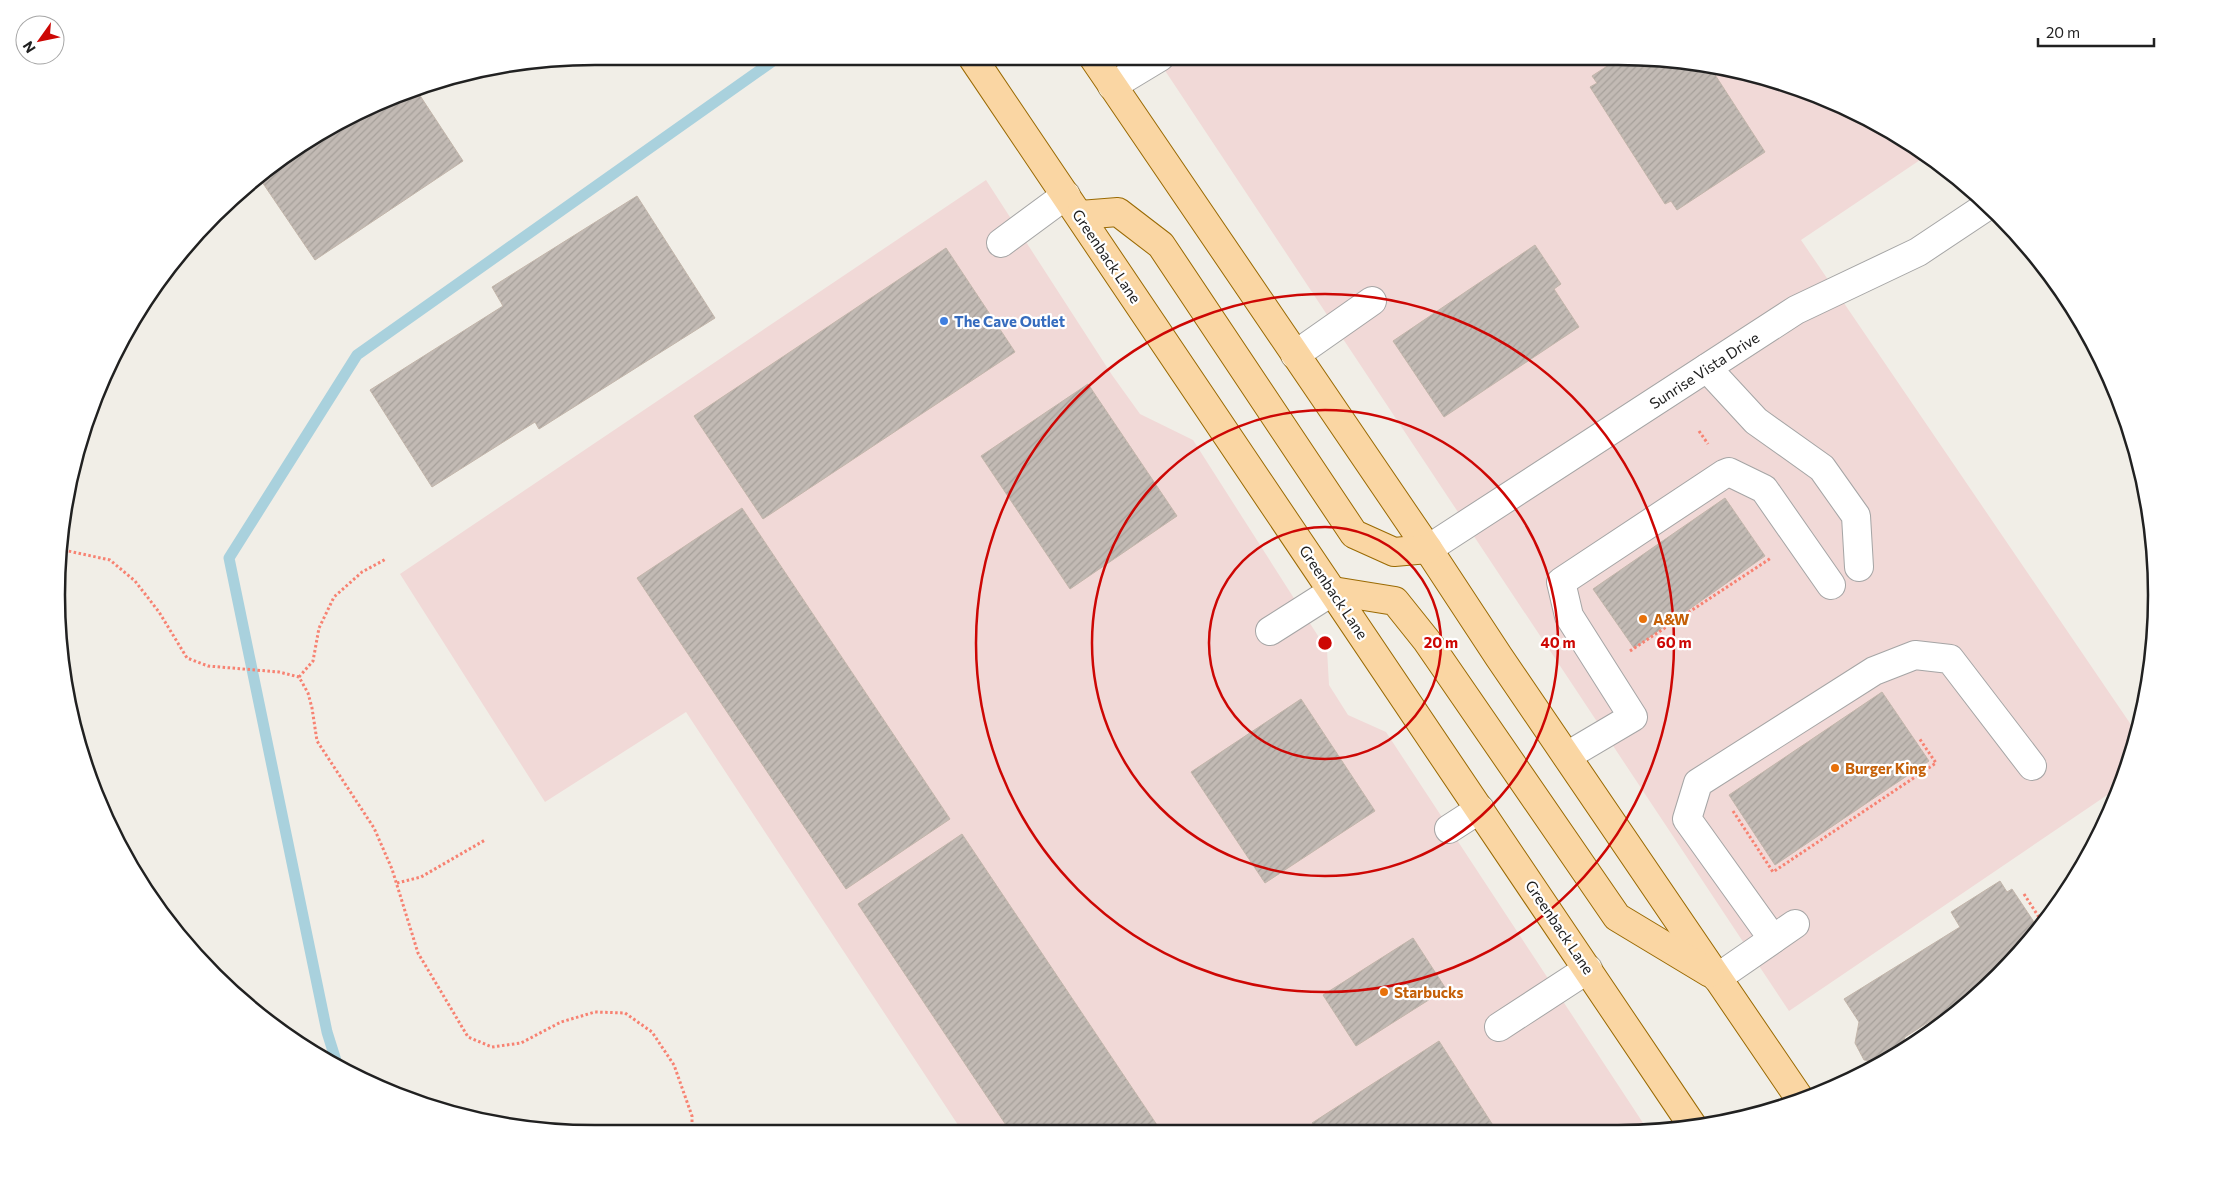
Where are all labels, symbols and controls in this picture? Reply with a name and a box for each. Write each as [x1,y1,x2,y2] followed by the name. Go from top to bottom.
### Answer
[15,15,65,65] north arrow
[2038,15,2154,47] scale bar
[2046,23,2080,41] text: 20 m
[19,38,39,56] text: N
[1069,206,1145,306] street label: Greenback Lane
[954,312,1065,330] place label: The Cave Outlet
[938,315,950,327] marker: The Cave Outlet
[1646,328,1762,412] street label: Sunrise Vista Drive
[1296,542,1372,642] street label: Greenback Lane
[1653,610,1690,628] place label: A&W
[1637,613,1649,625] marker: A&W
[1424,633,1458,651] text: 20 m
[1540,633,1576,651] text: 40 m
[1656,633,1692,651] text: 60 m
[1316,634,1334,652] centre of rings
[1845,759,1926,777] place label: Burger King
[1829,762,1841,774] marker: Burger King
[1522,877,1598,977] street label: Greenback Lane
[1394,983,1464,1001] place label: Starbucks
[1378,986,1390,998] marker: Starbucks

